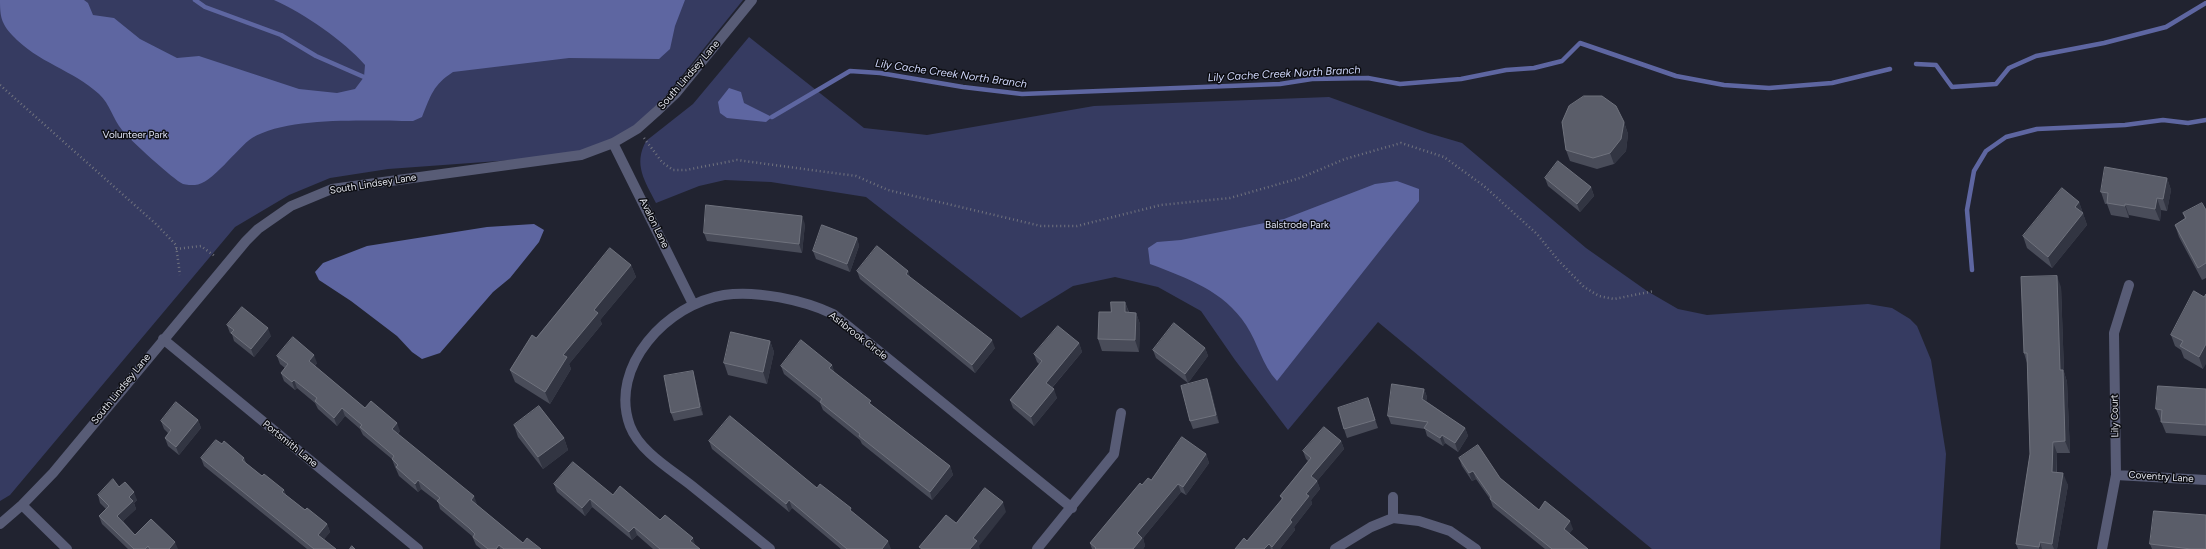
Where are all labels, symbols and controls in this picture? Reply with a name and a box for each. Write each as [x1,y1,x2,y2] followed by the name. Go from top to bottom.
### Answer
[656,38,722,112] street label: South Lindsey Lane
[874,57,1028,91] water label: Lily Cache Creek North Branch
[1207,63,1361,85] water label: Lily Cache Creek North Branch
[102,129,168,141] park label: Volunteer Park
[329,171,417,197] street label: South Lindsey Lane
[637,196,671,250] street label: Avalon Lane
[1265,219,1329,231] park label: Balstrode Park
[826,309,890,363] street label: Ashbrook Circle
[89,351,153,427] street label: South Lindsey Lane
[2109,394,2121,438] street label: Lily Court
[260,418,320,470] street label: Portsmith Lane
[2128,469,2194,485] street label: Coventry Lane

